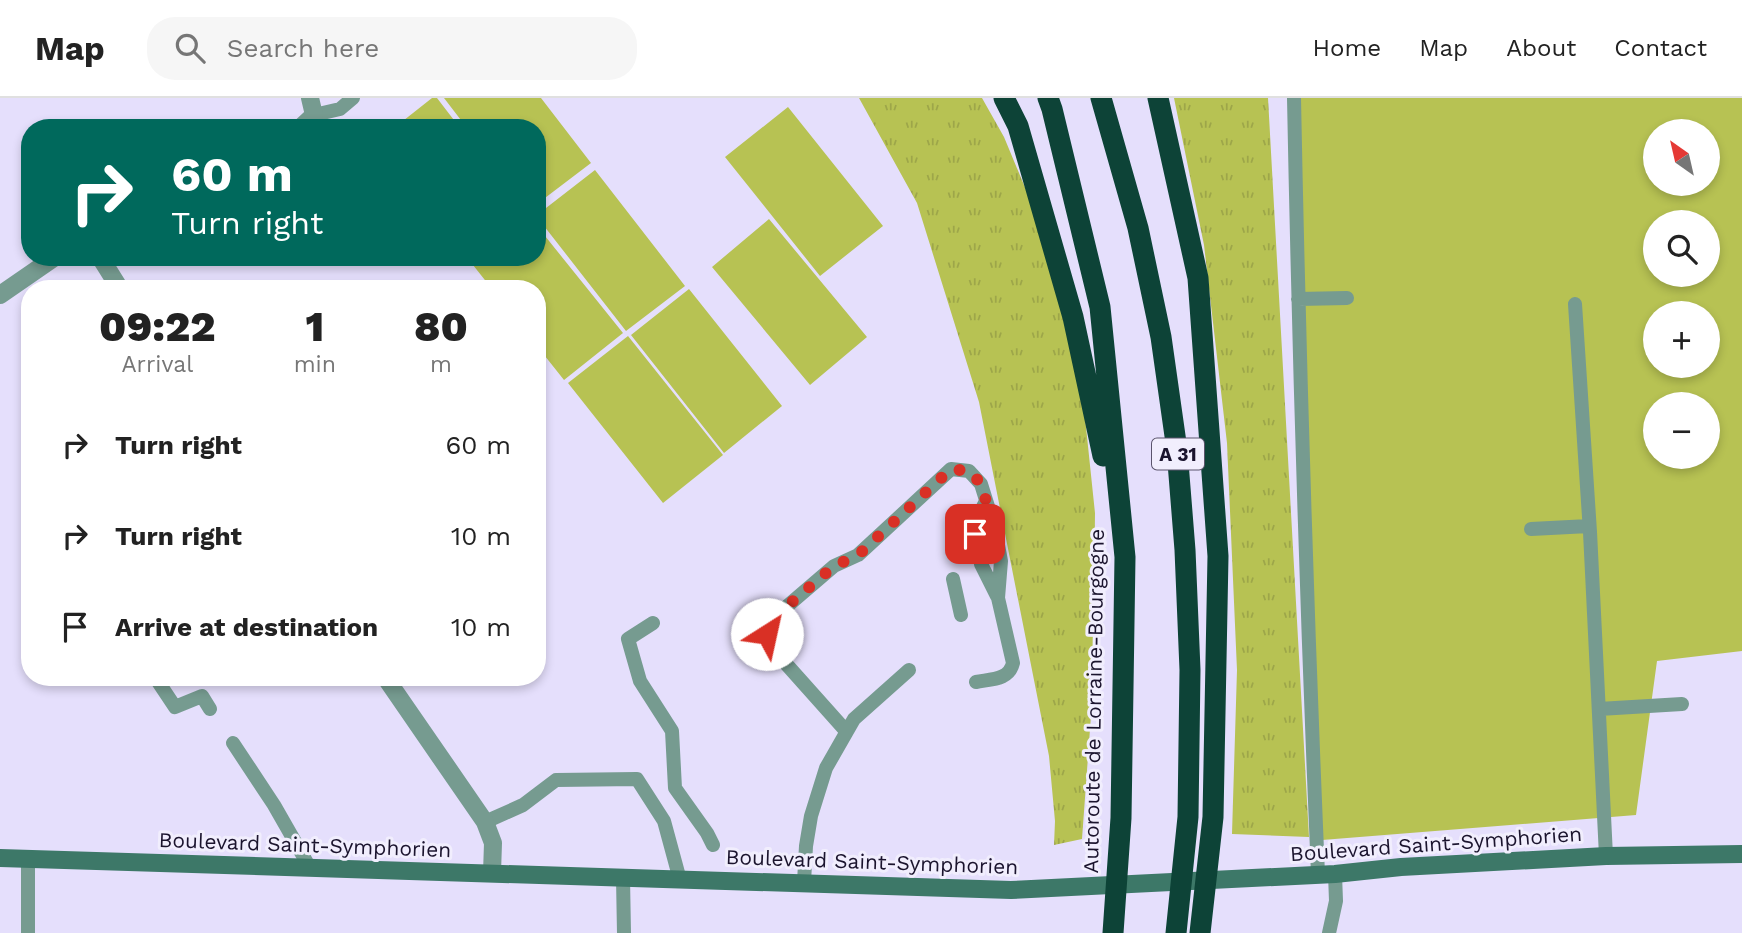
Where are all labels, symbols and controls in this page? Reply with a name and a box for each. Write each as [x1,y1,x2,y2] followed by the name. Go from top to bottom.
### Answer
[147,17,637,80] search box
[35,29,105,68] text: Map
[171,29,209,67] icon: search
[227,33,379,63] text: Search here
[1313,34,1381,62] text: Home
[1419,34,1468,62] text: Map
[1506,34,1576,62] text: About
[1614,34,1707,62] text: Contact
[1643,119,1720,196] north arrow
[1643,119,1720,469] map controls
[171,145,293,203] text: 60 m
[56,147,147,238] icon: right
[171,204,323,242] text: Turn right
[1643,210,1720,287] button: search
[1643,301,1720,378] button: +
[99,302,216,351] text: 09:22
[305,302,324,351] text: 1
[414,302,468,351] text: 80
[121,351,193,378] text: Arrival
[294,351,336,378] text: min
[430,351,452,378] text: m
[1643,392,1720,469] button: −
[56,426,94,464] icon: right
[115,430,242,460] text: Turn right
[445,430,511,460] text: 60 m
[1152,438,1204,470] road number: A 31
[945,504,1005,564] pin
[956,515,994,553] icon: arrive
[56,517,94,555] icon: right
[115,521,242,551] text: Turn right
[451,521,511,551] text: 10 m
[1078,528,1109,874] street label: Autoroute de Lorraine-Bourgogne
[730,597,804,671] position arrow
[56,608,94,646] icon: arrive
[115,612,378,642] text: Arrive at destination
[451,612,511,642] text: 10 m
[1289,821,1583,866] street label: Boulevard Saint-Symphorien
[158,827,452,862] street label: Boulevard Saint-Symphorien
[725,844,1019,879] street label: Boulevard Saint-Symphorien

